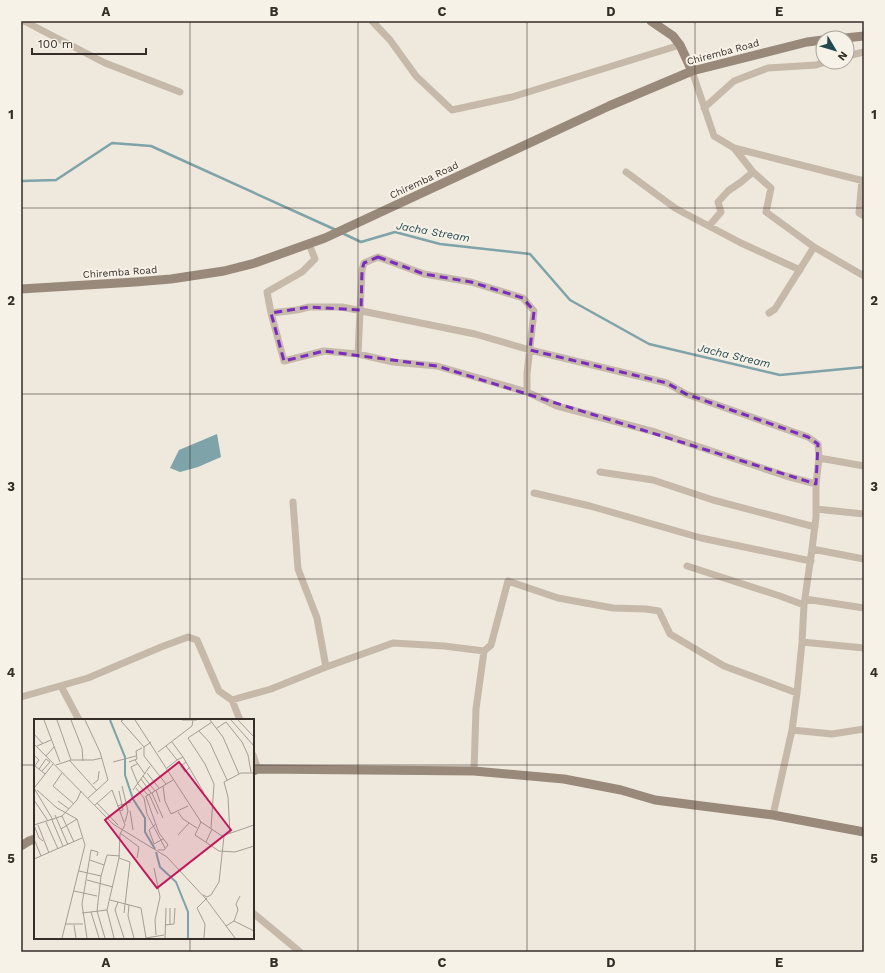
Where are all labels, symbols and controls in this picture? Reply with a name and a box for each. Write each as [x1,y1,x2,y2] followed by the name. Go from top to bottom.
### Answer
[102,4,111,19] text: A
[270,4,279,19] text: B
[438,4,447,19] text: C
[606,4,616,19] text: D
[775,4,783,19] text: E
[32,30,146,56] scale bar
[815,30,855,70] north arrow
[38,37,73,51] text: 100 m
[686,37,760,67] street label: Chiremba Road
[835,49,850,63] text: N
[8,107,14,122] text: 1
[871,107,877,122] text: 1
[388,159,460,201] street label: Chiremba Road
[395,219,471,245] water label: Jacha Stream
[82,264,158,280] street label: Chiremba Road
[7,293,15,308] text: 2
[870,293,878,308] text: 2
[696,341,772,371] water label: Jacha Stream
[7,479,15,494] text: 3
[870,479,878,494] text: 3
[7,665,16,680] text: 4
[870,665,879,680] text: 4
[34,719,254,939] inset map
[7,851,15,866] text: 5
[870,851,878,866] text: 5
[102,955,111,970] text: A
[270,955,279,970] text: B
[438,955,447,970] text: C
[606,955,616,970] text: D
[775,955,783,970] text: E

